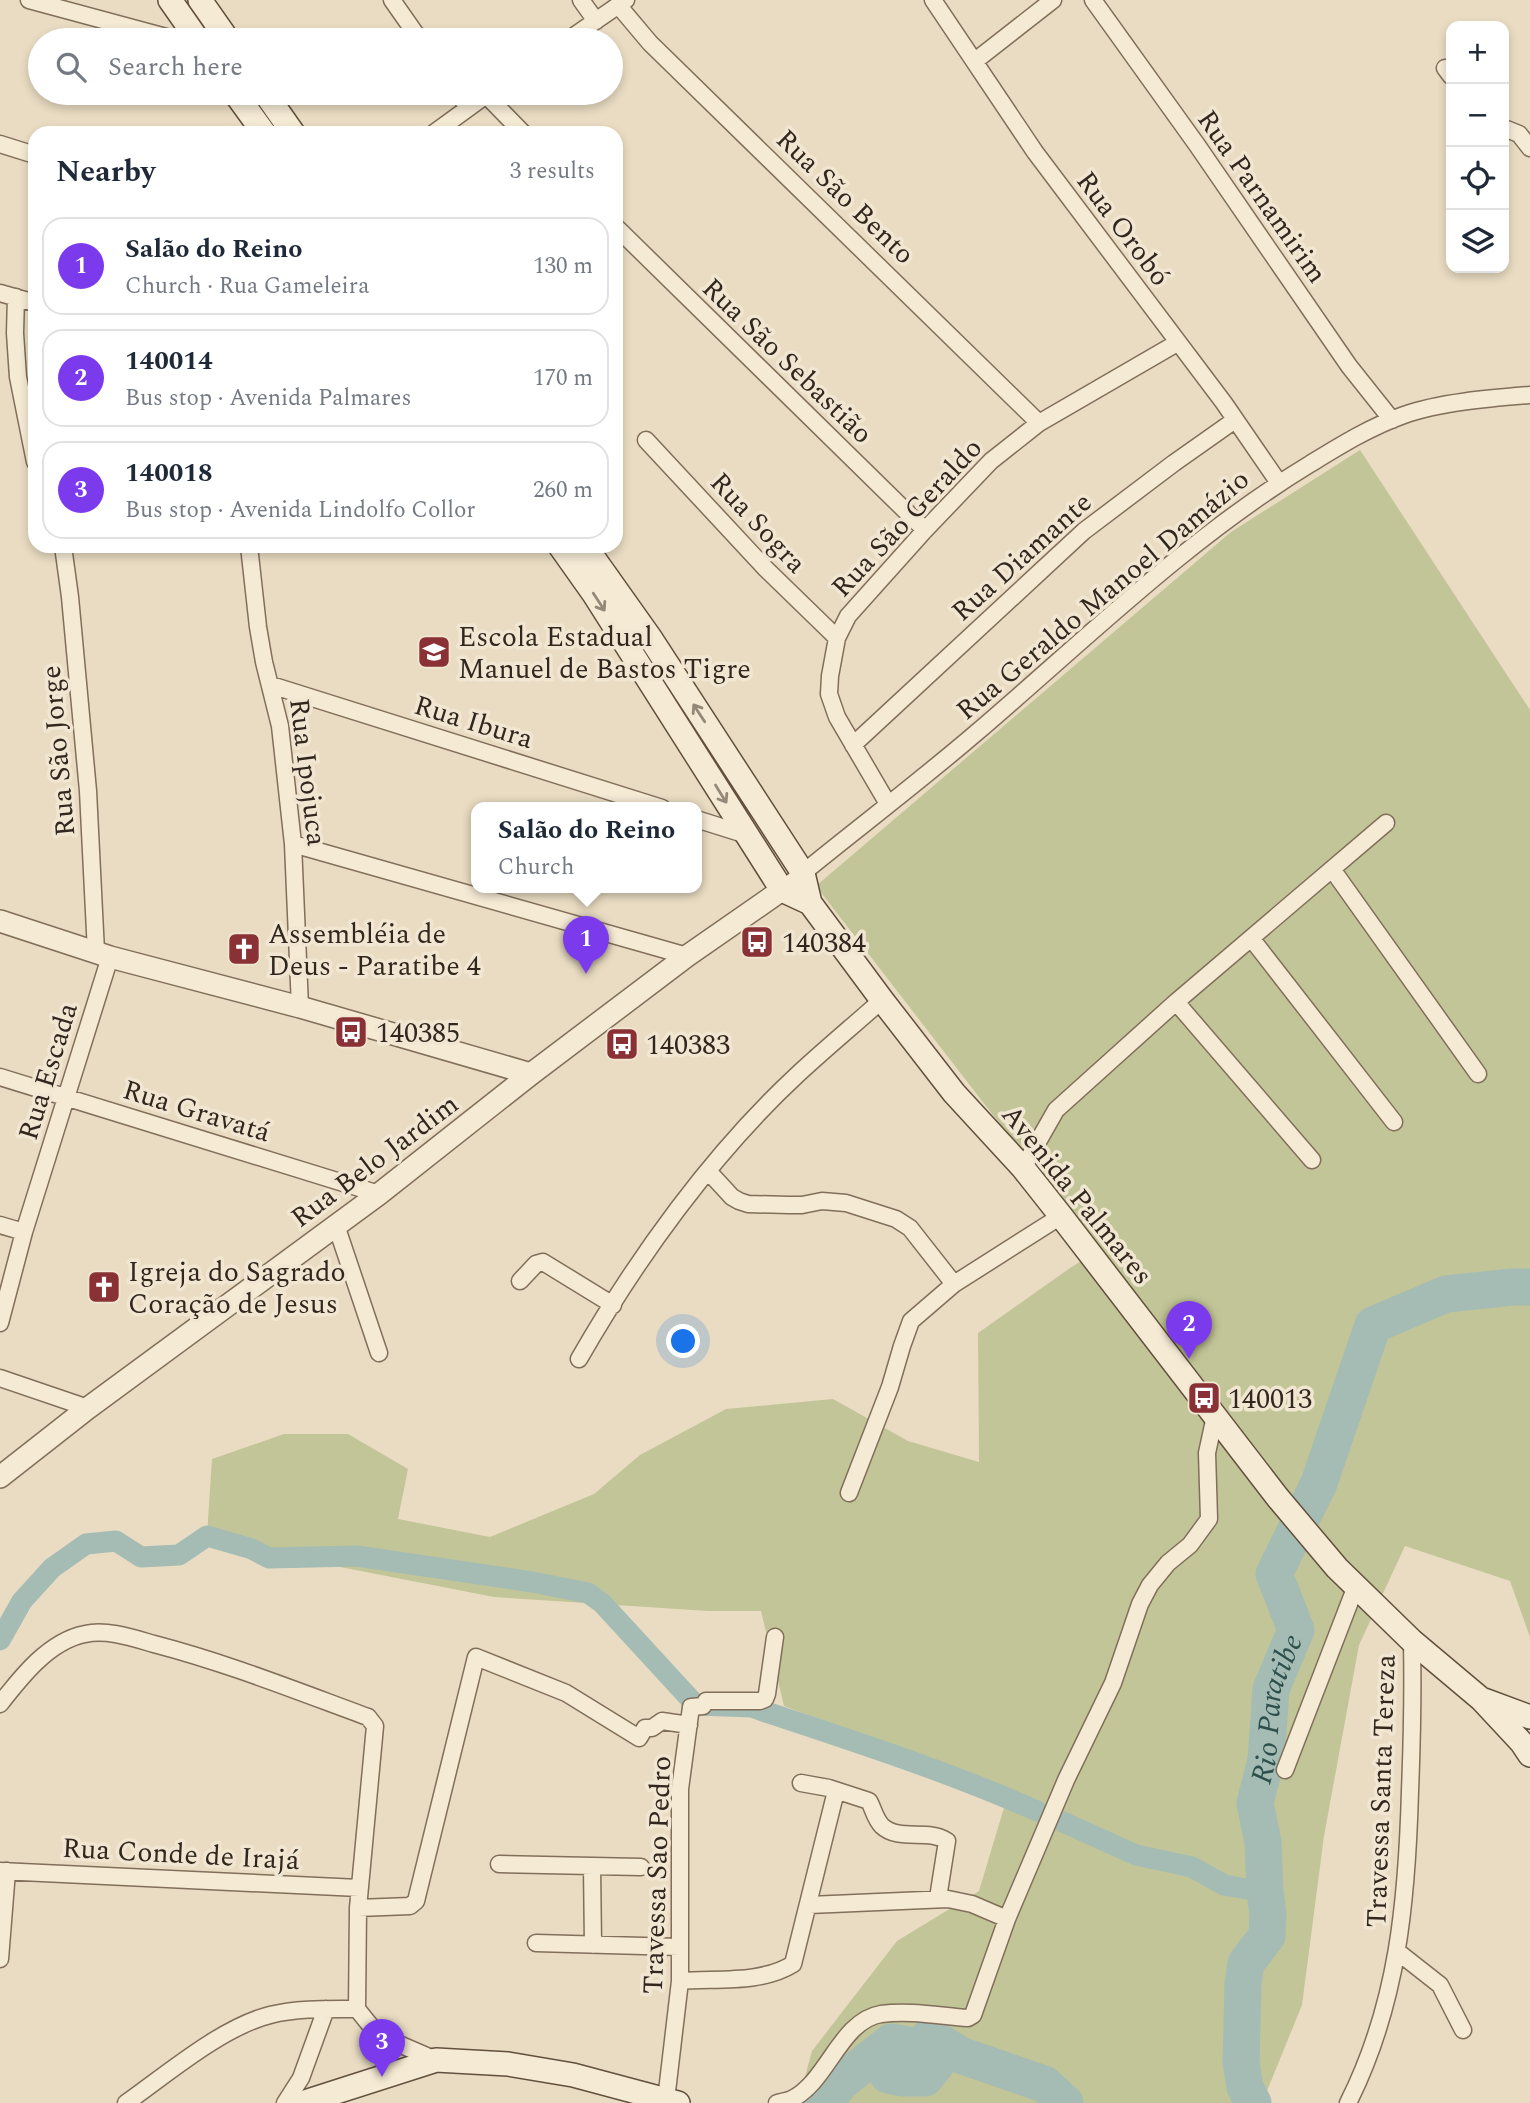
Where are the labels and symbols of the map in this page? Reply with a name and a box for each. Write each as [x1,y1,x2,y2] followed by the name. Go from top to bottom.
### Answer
[1186,101,1338,293] street label: Rua Parnamirim
[765,119,925,275] street label: Rua São Bento
[1065,162,1180,296] street label: Rua Orobó
[691,268,882,454] street label: Rua São Sebastião
[821,428,993,608] street label: Rua São Geraldo
[947,459,1259,731] street label: Rua Geraldo Manoel Damázio
[699,462,817,584] street label: Rua Sogra
[942,482,1102,632] street label: Rua Diamante
[593,591,607,611] one-way arrow
[458,616,751,691] place label: Escola Estadual Manuel de Bastos Tigre
[415,633,453,671] school or university icon: Escola Estadual Manuel de Bastos Tigre
[30,664,87,838] street label: Rua São Jorge
[409,684,539,761] street label: Rua Ibura
[277,696,338,849] street label: Rua Ipojuca
[692,704,706,723] one-way arrow
[714,784,728,803] one-way arrow
[268,913,481,988] place label: Assembléia de Deus - Paratibe 4
[563,916,609,974] pin: 1
[782,922,866,965] place label: 140384
[738,923,776,961] bus stop icon: 140384
[225,930,263,968] church icon: Assembléia de Deus - Paratibe 4
[7,997,90,1145] street label: Rua Escada
[376,1012,460,1055] place label: 140385
[332,1013,370,1051] bus stop icon: 140385
[646,1024,730,1067] place label: 140383
[603,1025,641,1063] bus stop icon: 140383
[117,1069,276,1154] street label: Rua Gravatá
[282,1084,468,1239] street label: Rua Belo Jardim
[990,1095,1163,1295] street label: Avenida Palmares
[128,1251,346,1326] place label: Igreja do Sagrado Coração de Jesus
[85,1268,123,1306] church icon: Igreja do Sagrado Coração de Jesus
[1166,1301,1212,1359] pin: 2
[666,1324,700,1358] your location
[1228,1378,1312,1421] place label: 140013
[1185,1379,1223,1417] bus stop icon: 140013
[1239,1627,1316,1789] water label: Rio Paratibe
[1355,1653,1408,1929] street label: Travessa Santa Tereza
[632,1755,683,1995] street label: Travessa Sao Pedro
[61,1827,301,1882] street label: Rua Conde de Irajá
[359,2019,405,2077] pin: 3

